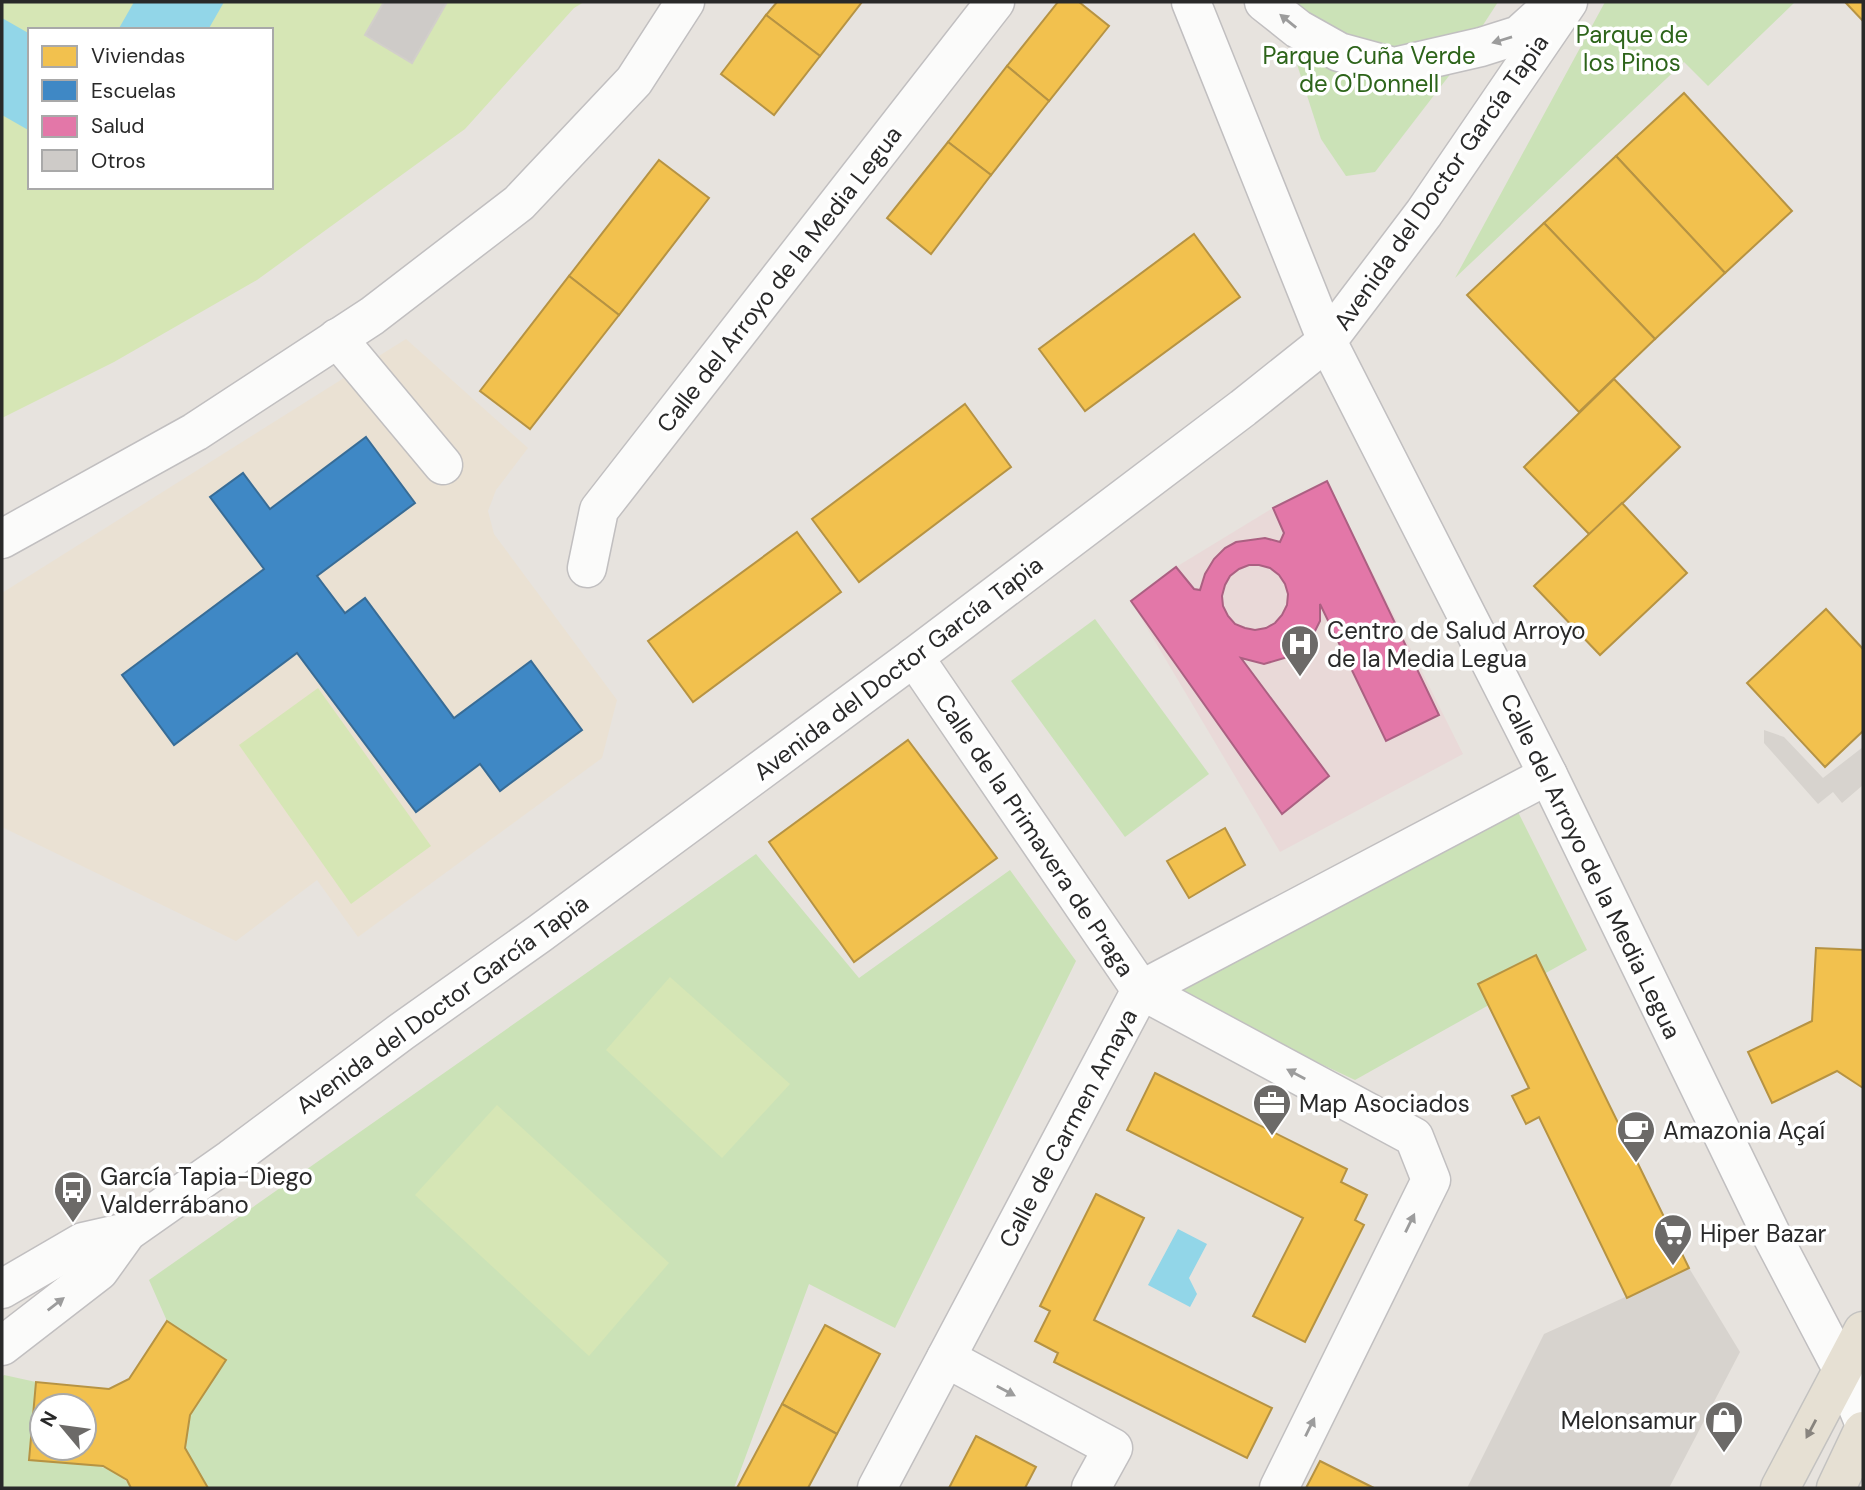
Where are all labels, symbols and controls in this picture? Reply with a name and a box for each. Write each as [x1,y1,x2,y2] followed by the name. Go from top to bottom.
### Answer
[1280,14,1298,29] one-way arrow
[1576,19,1688,78] park label: Parque de los Pinos
[28,28,273,189] legend
[1327,28,1555,336] street label: Avenida del Doctor García Tapia
[1491,36,1512,46] one-way arrow
[1262,40,1476,99] park label: Parque Cuña Verde de O'Donnell
[91,42,185,70] text: Viviendas
[91,77,176,105] text: Escuelas
[91,112,145,140] text: Salud
[650,120,908,438] street label: Calle del Arroyo de la Media Legua
[91,147,146,175] text: Otros
[747,549,1049,787] street label: Avenida del Doctor García Tapia
[1327,615,1586,674] place label: Centro de Salud Arroyo de la Media Legua
[1279,623,1321,678] hospital icon: Centro de Salud Arroyo de la Media Legua
[929,688,1141,982] street label: Calle de la Primavera de Praga
[1494,688,1688,1044] street label: Calle del Arroyo de la Media Legua
[290,887,594,1121] street label: Avenida del Doctor García Tapia
[992,1003,1144,1253] street label: Calle de Carmen Amaya
[1287,1068,1306,1080] one-way arrow
[1251,1082,1293,1137] office icon: Map Asociados
[1299,1088,1470,1119] place label: Map Asociados
[1615,1109,1657,1164] cafe icon: Amazonia Açaí
[1663,1115,1826,1146] place label: Amazonia Açaí
[100,1161,313,1220] place label: García Tapia-Diego Valderrábano
[52,1169,94,1224] bus stop icon: García Tapia-Diego Valderrábano
[1652,1212,1694,1267] supermarket icon: Hiper Bazar
[1404,1213,1416,1233] one-way arrow
[1700,1218,1827,1249] place label: Hiper Bazar
[46,1297,64,1312] one-way arrow
[996,1385,1016,1396] one-way arrow
[28,1392,98,1462] north arrow
[1703,1399,1745,1454] shop icon: Melonsamur
[1561,1405,1697,1436] place label: Melonsamur
[34,1407,63,1431] text: N
[1304,1417,1315,1437] one-way arrow
[1805,1419,1817,1439] one-way arrow

